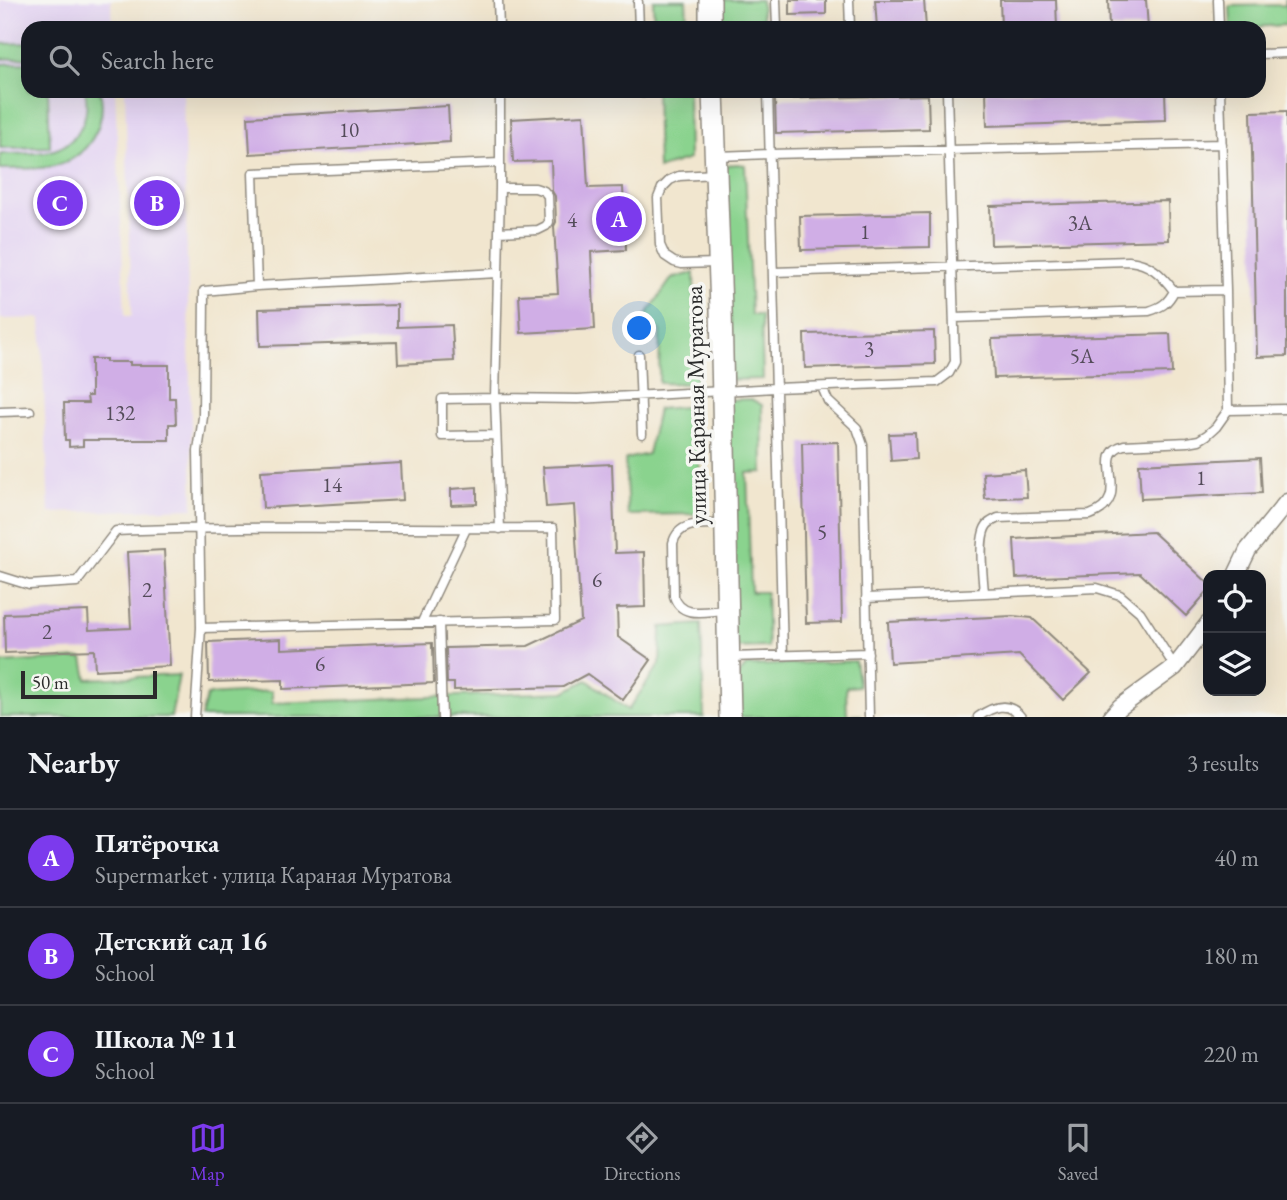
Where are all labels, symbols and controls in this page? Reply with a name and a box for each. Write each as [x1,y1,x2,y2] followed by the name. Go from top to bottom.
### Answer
[21,21,1266,98] search box
[45,41,83,79] icon: search
[101,43,214,77] text: Search here
[339,116,359,143] house number: 10
[37,177,83,229] pin: C
[134,177,180,229] pin: B
[596,193,642,245] pin: A
[567,206,578,233] house number: 4
[1068,209,1093,236] house number: 3А
[860,218,870,245] house number: 1
[678,285,713,525] street label: улица Караная Муратова
[622,311,656,345] your location
[864,335,874,362] house number: 3
[1070,342,1095,369] house number: 5А
[105,399,135,426] house number: 132
[1196,464,1206,491] house number: 1
[322,471,343,498] house number: 14
[817,518,827,545] house number: 5
[592,566,602,593] house number: 6
[1203,570,1266,696] map controls
[1203,570,1266,633] button: locate
[142,576,152,603] house number: 2
[42,618,52,645] house number: 2
[1203,633,1266,696] button: layers
[315,650,325,677] house number: 6
[21,668,158,700] scale bar
[32,670,69,695] text: 50 m
[28,743,120,782] text: Nearby
[1187,748,1259,778] text: 3 results
[95,826,219,860] text: Пятёрочка
[43,843,59,873] text: A
[1214,843,1259,873] text: 40 m
[95,860,452,890] text: Supermarket · улица Караная Муратова
[95,924,267,958] text: Детский сад 16
[44,941,58,971] text: B
[1203,941,1259,971] text: 180 m
[95,958,155,988] text: School
[95,1022,238,1056] text: Школа № 11
[43,1039,59,1069] text: C
[1203,1039,1259,1069] text: 220 m
[95,1056,155,1086] text: School
[189,1119,227,1186] tab: Map
[604,1119,680,1186] tab: Directions
[1058,1119,1098,1186] tab: Saved

